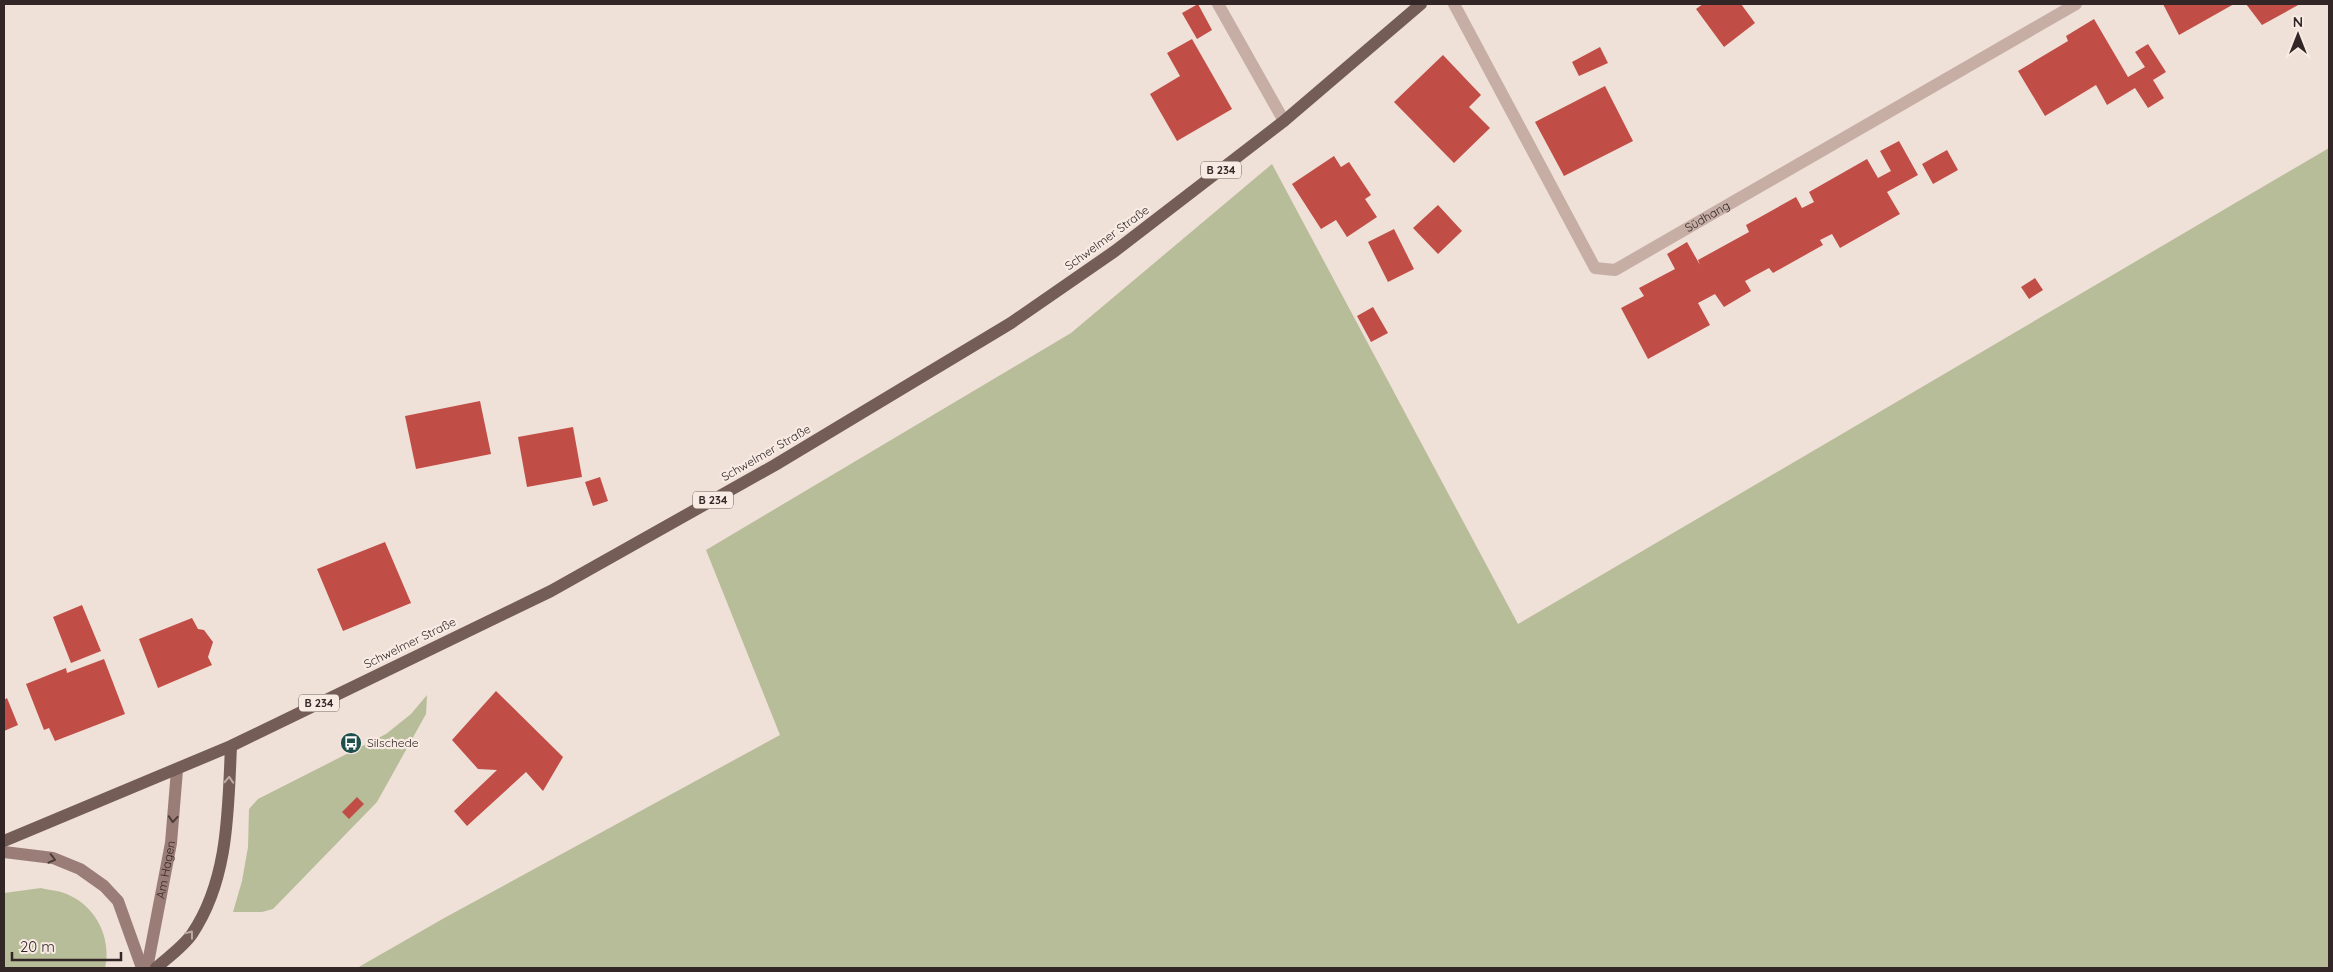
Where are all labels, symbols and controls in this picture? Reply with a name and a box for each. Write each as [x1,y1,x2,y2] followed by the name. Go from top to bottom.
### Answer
[2273,10,2323,60] north arrow
[2293,13,2303,31] text: N
[1201,162,1241,178] road number: B 234
[1682,197,1732,235] street label: Südhang
[1062,202,1152,273] street label: Schwelmer Straße
[718,421,813,484] street label: Schwelmer Straße
[693,492,733,508] road number: B 234
[361,614,458,671] street label: Schwelmer Straße
[299,694,339,711] road number: B 234
[339,731,363,755] bus stop icon: Silschede
[367,735,419,750] place label: Silschede
[224,775,235,783] one-way arrow
[168,815,179,823] one-way arrow
[152,839,178,900] street label: Am Hagen
[47,853,56,864] one-way arrow
[12,930,121,962] scale bar
[185,931,193,940] one-way arrow
[20,937,55,956] text: 20 m

